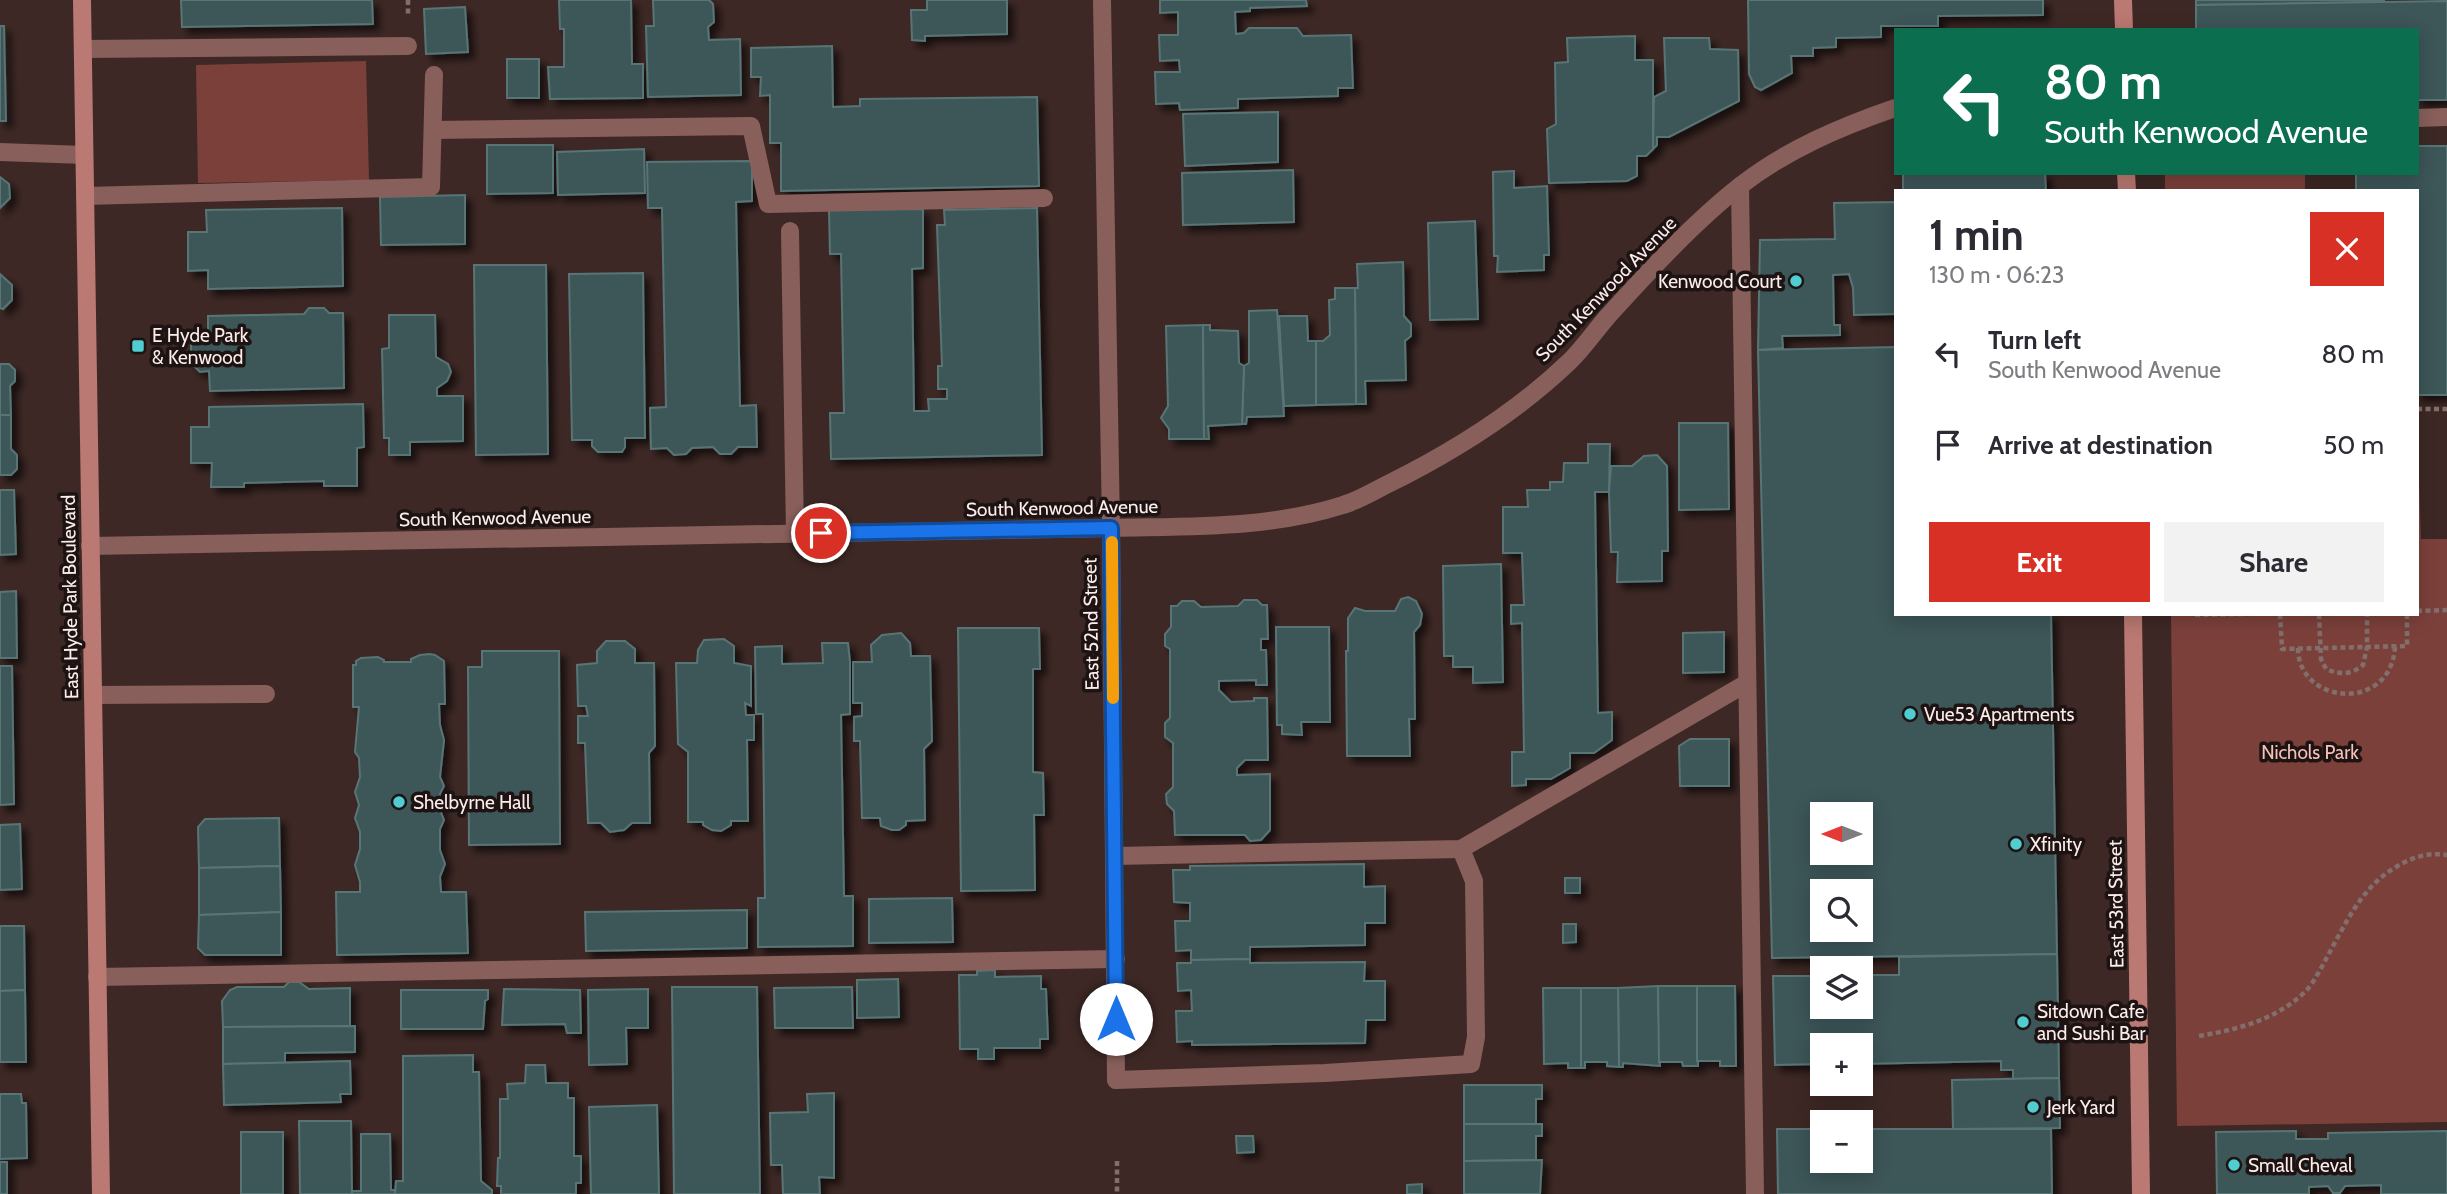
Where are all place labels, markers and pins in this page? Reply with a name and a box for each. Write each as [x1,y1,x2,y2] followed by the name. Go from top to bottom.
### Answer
[1658,270,1783,293] place label: Kenwood Court
[1788,273,1804,289] marker: Kenwood Court
[152,324,249,369] place label: E Hyde Park & Kenwood
[130,338,146,354] marker: E Hyde Park & Kenwood
[791,503,851,563] pin
[1924,703,2075,726] place label: Vue53 Apartments
[1902,706,1918,722] marker: Vue53 Apartments
[413,791,531,814] place label: Shelbyrne Hall
[391,794,407,810] marker: Shelbyrne Hall
[2030,833,2082,856] place label: Xfinity
[2008,836,2024,852] marker: Xfinity
[2037,1000,2145,1045] place label: Sitdown Cafe and Sushi Bar
[2015,1014,2031,1030] marker: Sitdown Cafe and Sushi Bar
[2046,1096,2115,1119] place label: Jerk Yard
[2025,1099,2041,1115] marker: Jerk Yard
[2248,1154,2353,1177] place label: Small Cheval
[2226,1157,2242,1173] marker: Small Cheval

